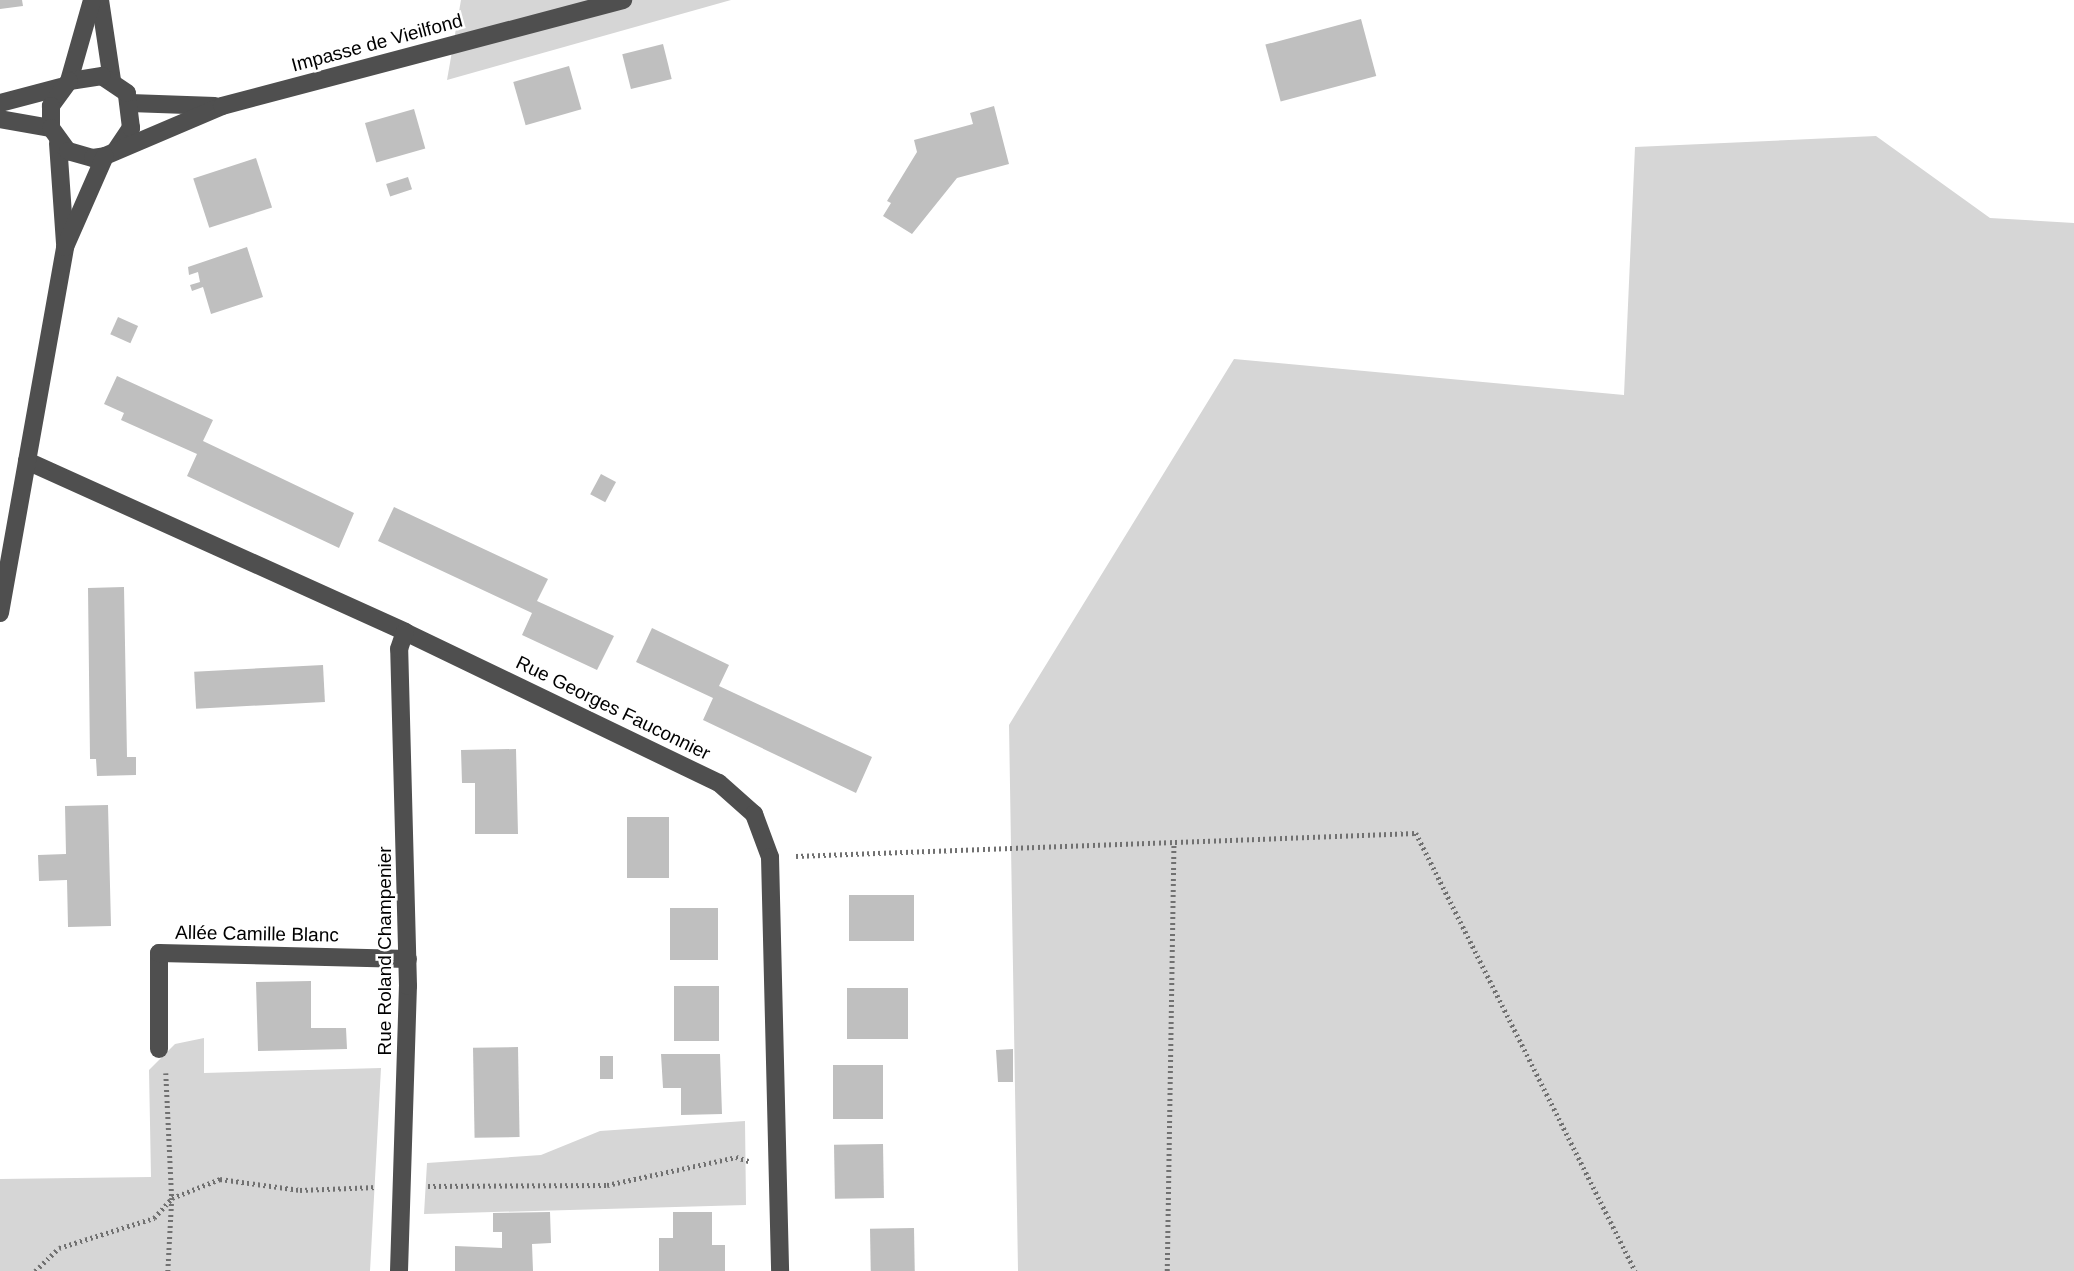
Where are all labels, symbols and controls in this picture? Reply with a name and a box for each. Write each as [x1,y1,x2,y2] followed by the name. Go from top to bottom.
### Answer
[289,9,465,77] street label: Impasse de Vieilfond
[512,651,714,765] street label: Rue Georges Fauconnier
[374,846,396,1056] street label: Rue Roland Champenier
[175,921,339,947] street label: Allée Camille Blanc

